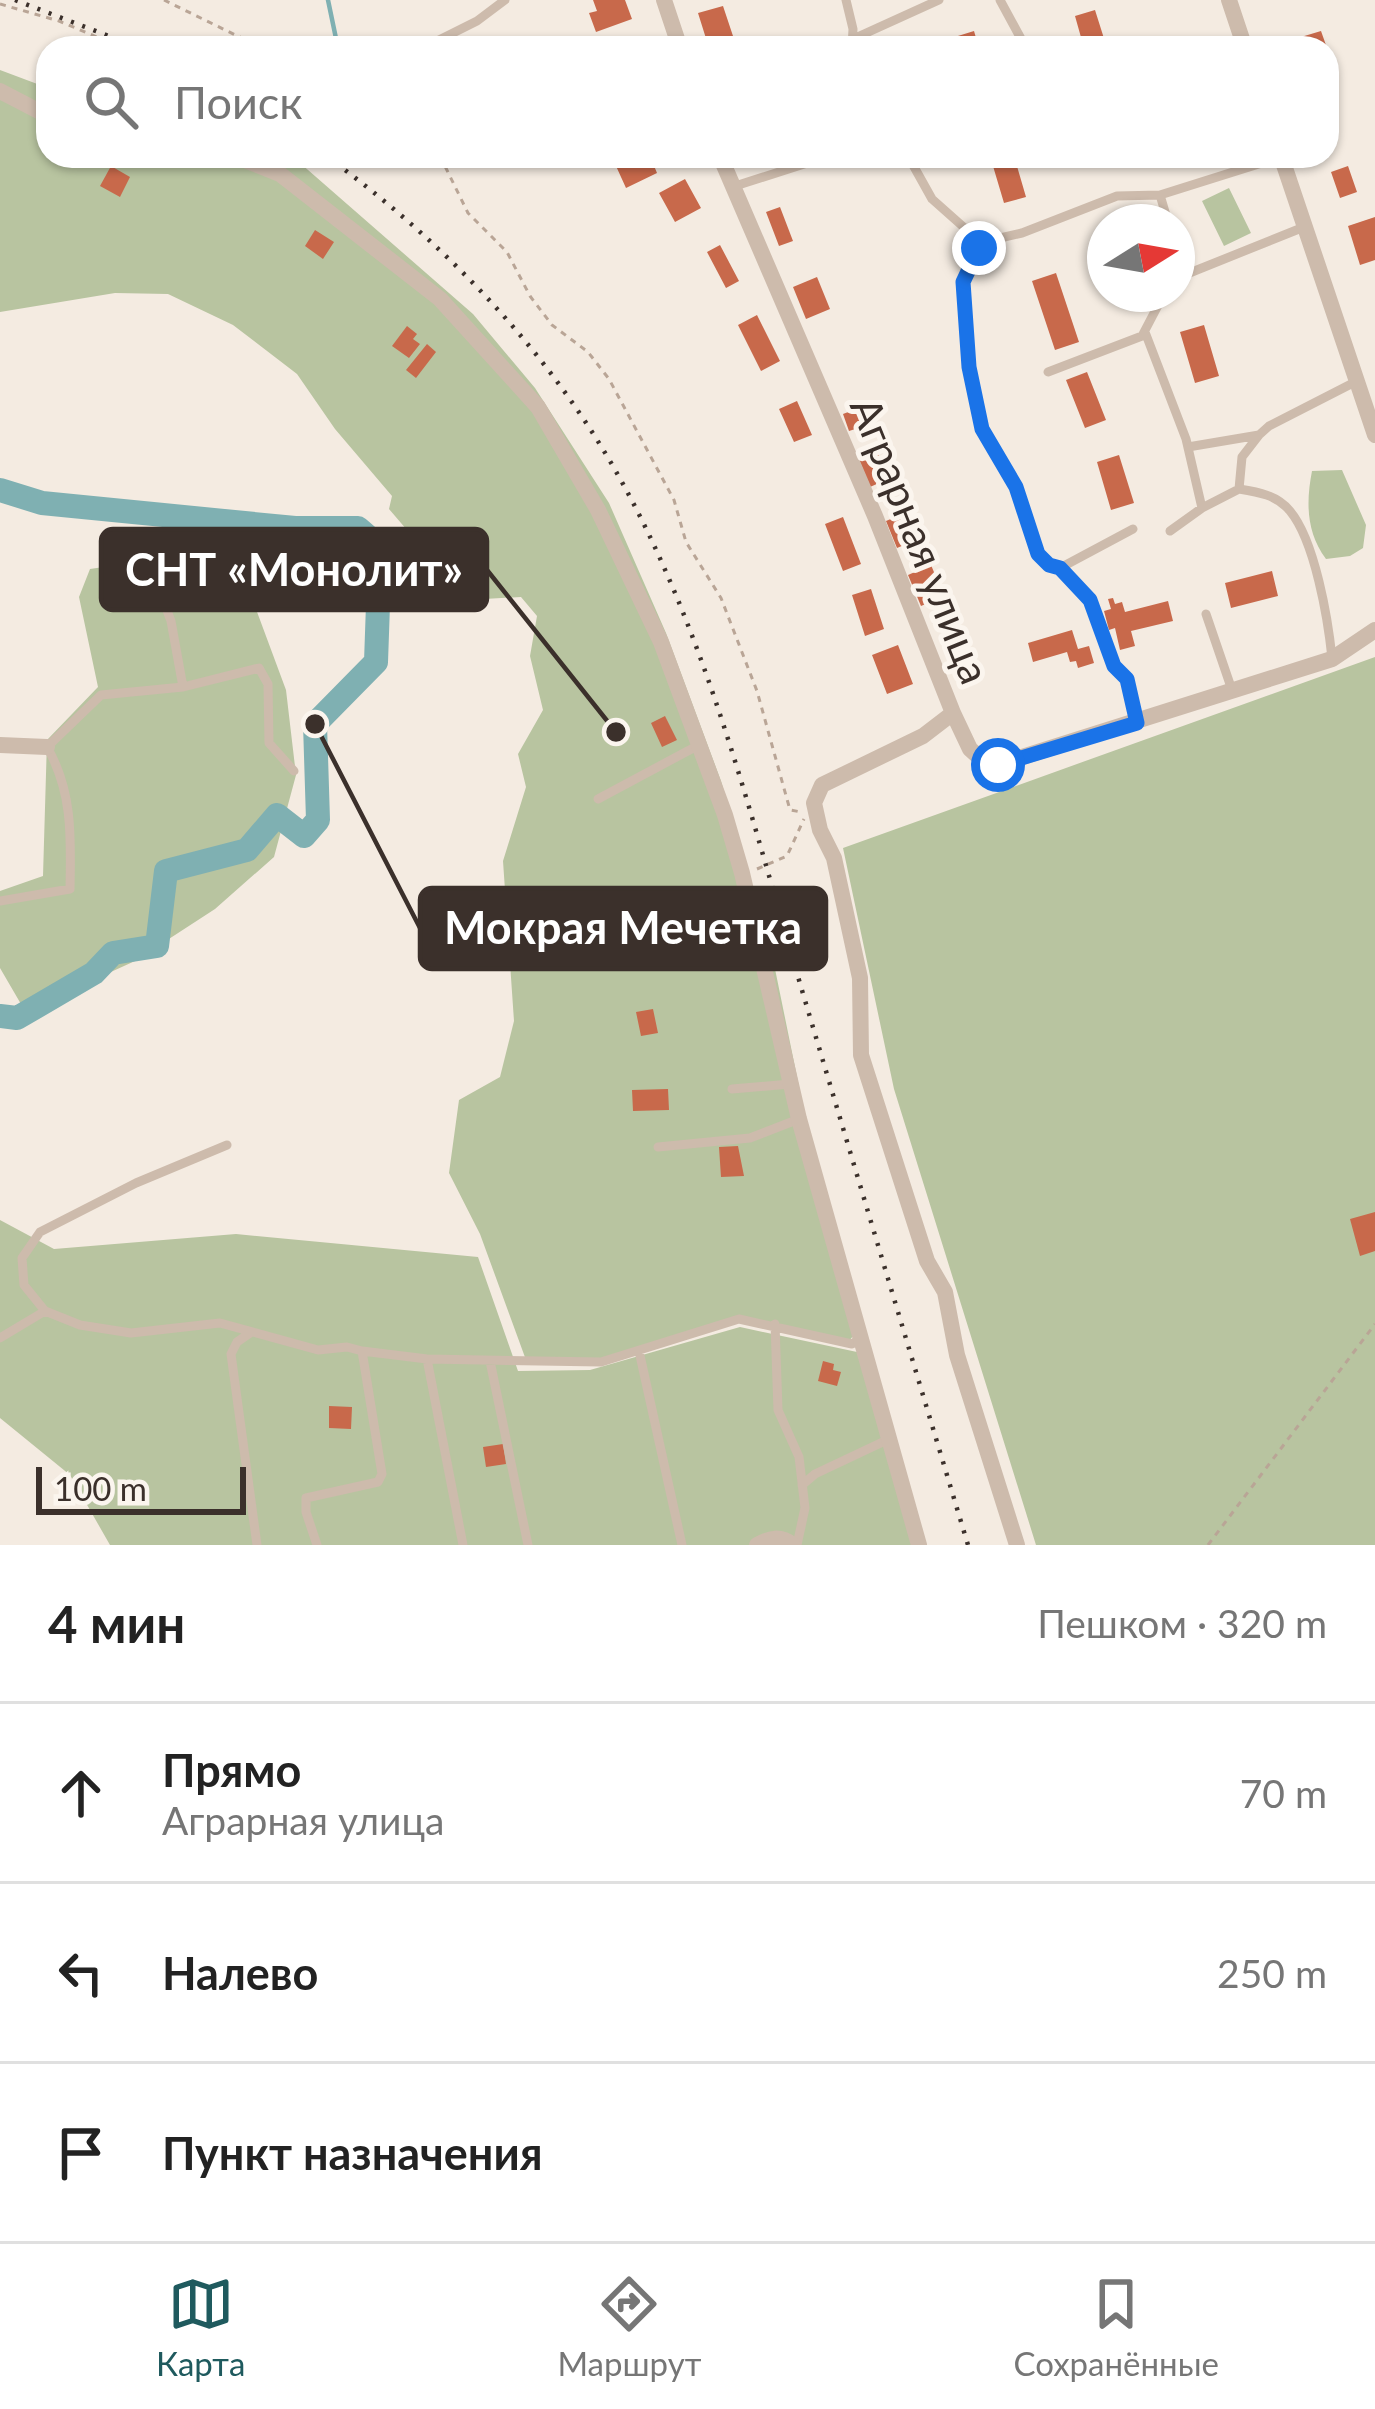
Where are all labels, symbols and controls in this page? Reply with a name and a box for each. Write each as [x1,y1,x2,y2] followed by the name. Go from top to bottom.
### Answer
[36,36,1339,168] search box
[78,69,144,135] icon: search
[174,75,303,129] text: Поиск
[1087,204,1195,312] north arrow
[952,221,1006,275] route end
[841,390,1001,690] street label: Аграрная улица
[101,529,487,610] callout: СНТ «Монолит»
[125,542,463,596] text: СНТ «Монолит»
[971,738,1025,792] route start
[420,888,826,969] callout: Мокрая Мечетка
[444,900,802,954] text: Мокрая Мечетка
[36,1461,246,1514] scale bar
[54,1468,147,1508] text: 100 m
[48,1593,185,1654] text: 4 мин
[1037,1600,1327,1646] text: Пешком · 320 m
[162,1743,301,1797] text: Прямо
[48,1760,114,1826] icon: ahead
[1240,1770,1327,1816] text: 70 m
[162,1797,445,1843] text: Аграрная улица
[48,1940,114,2006] icon: left
[162,1946,318,2000] text: Налево
[1217,1950,1327,1996] text: 250 m
[48,2120,114,2186] icon: arrive
[162,2126,543,2180] text: Пункт назначения
[156,2271,245,2383] tab: Карта
[557,2271,701,2383] tab: Маршрут
[1013,2271,1219,2383] tab: Сохранённые

